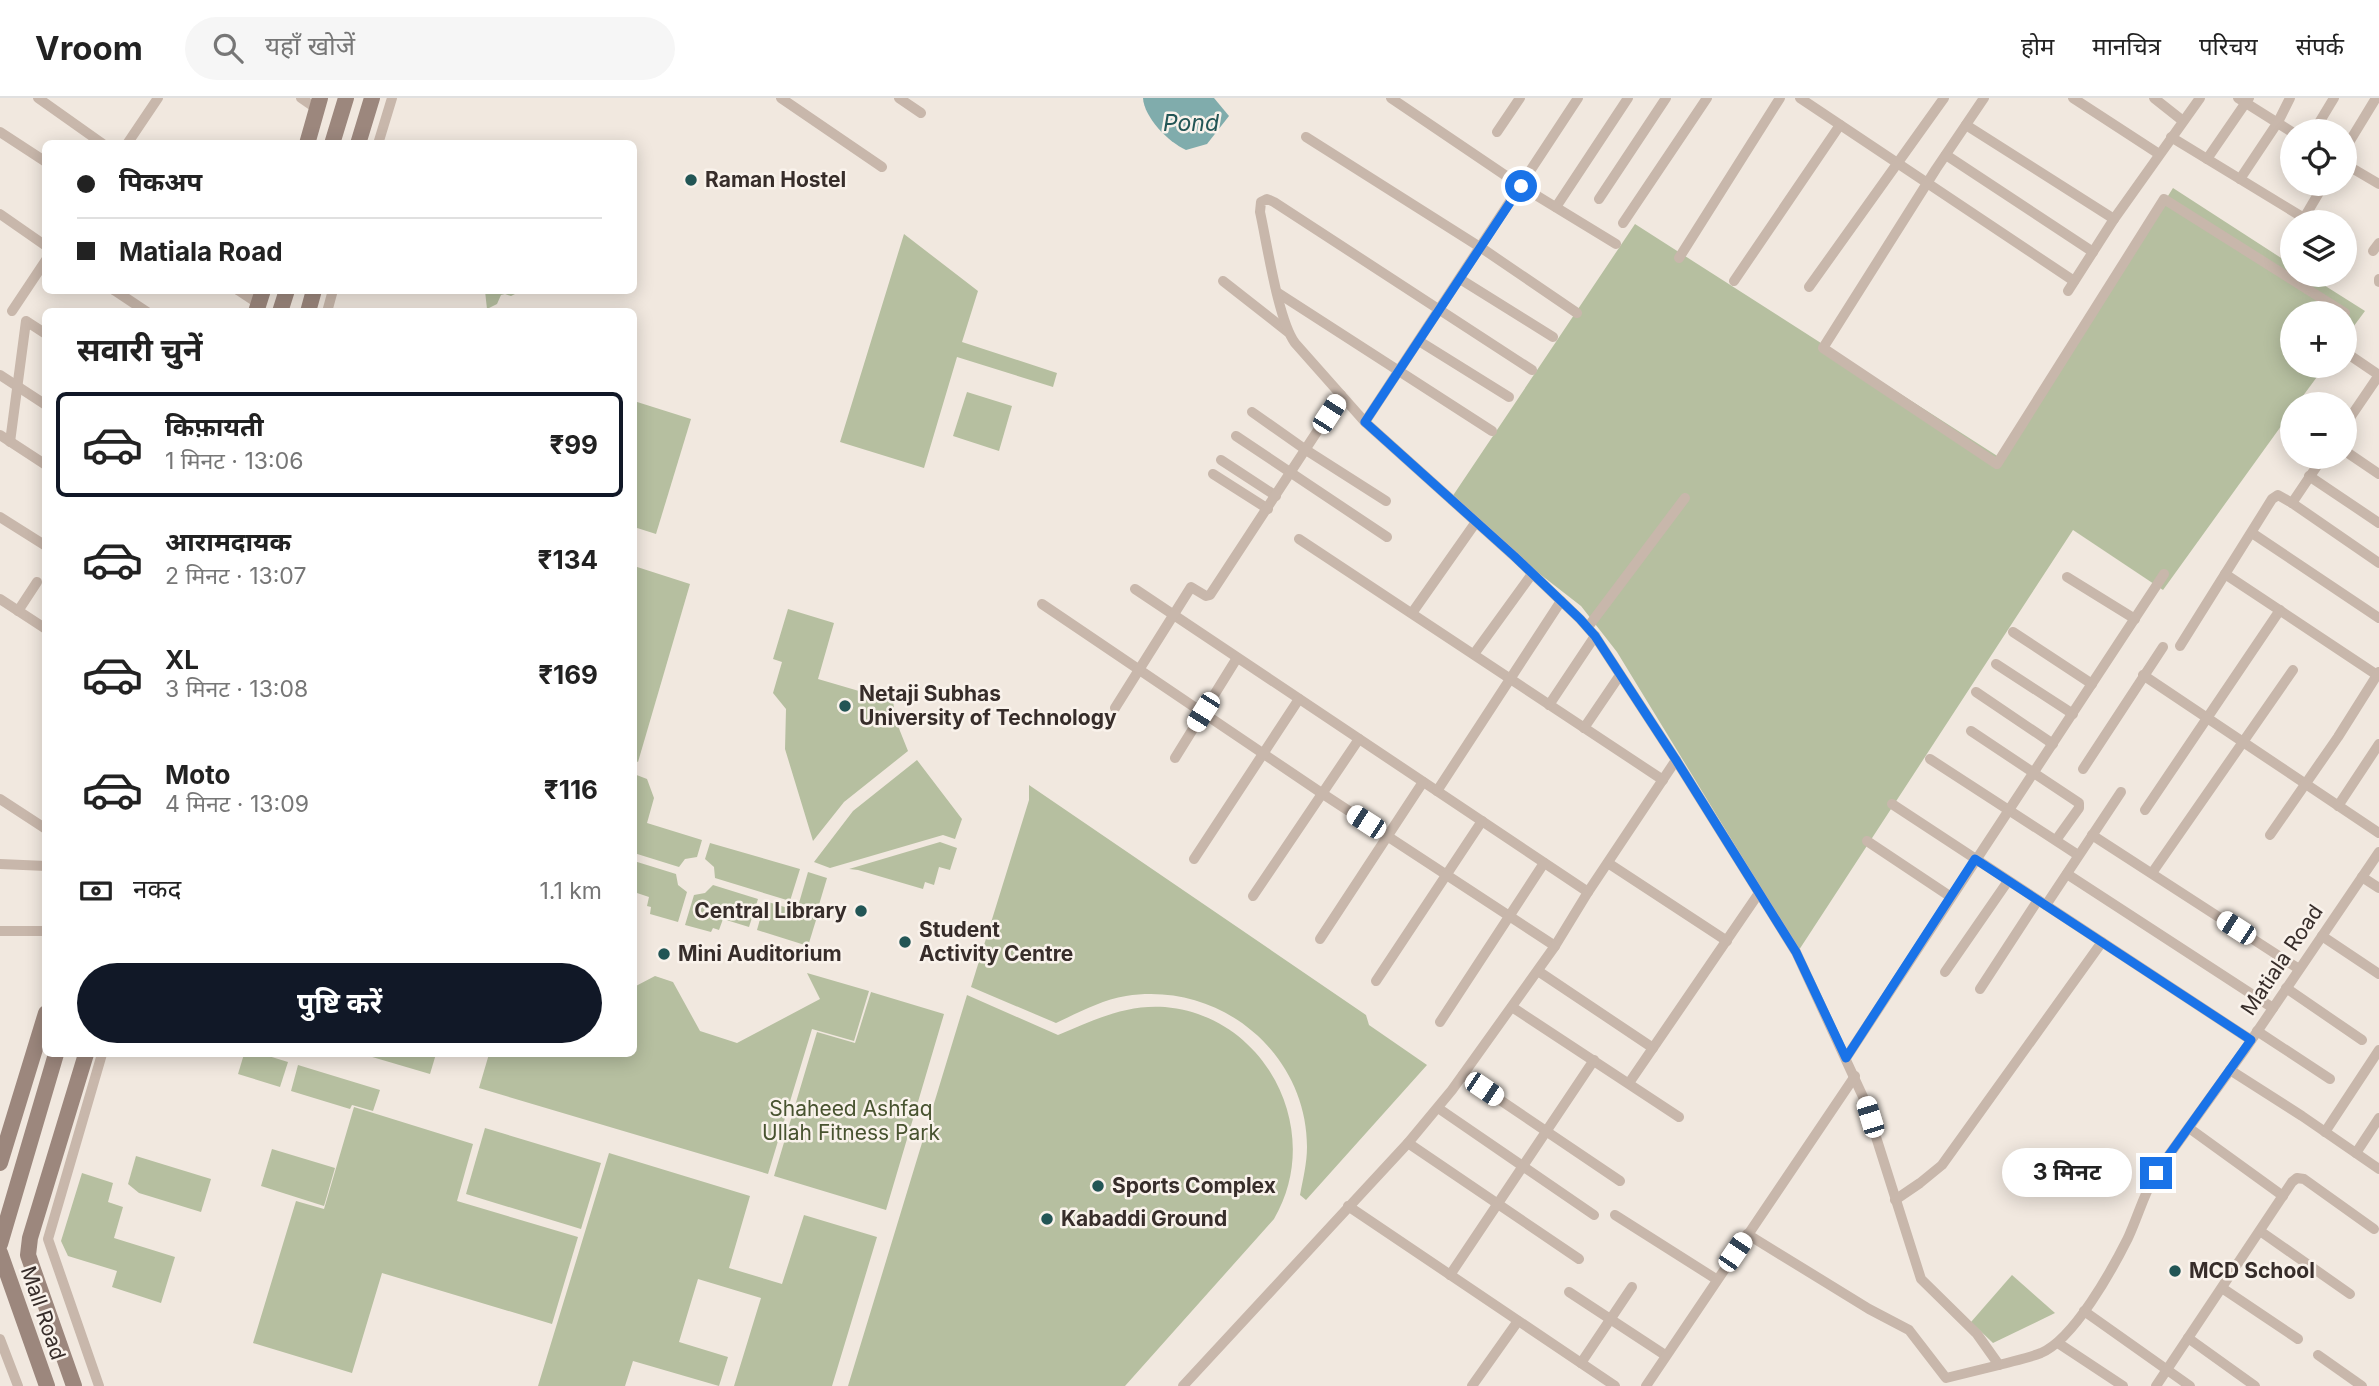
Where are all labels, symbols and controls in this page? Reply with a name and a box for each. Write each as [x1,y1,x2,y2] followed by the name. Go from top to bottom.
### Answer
[185,17,675,80] search box
[35,28,143,68] text: Vroom
[209,29,247,67] icon: search
[265,30,355,61] text: यहाँ खोजें
[2021,32,2054,61] text: होम
[2092,32,2161,61] text: मानचित्र
[2199,32,2258,61] text: परिचय
[2296,32,2344,61] text: संपर्क
[1163,109,1220,137] water label: Pond
[2280,119,2357,469] map controls
[2280,119,2357,196] button: locate
[119,166,202,197] text: पिकअप
[705,167,846,192] place label: Raman Hostel
[1505,170,1537,202] route start
[683,172,699,188] marker: Raman Hostel
[2280,210,2357,287] button: layers
[119,236,283,267] text: Matiala Road
[2280,301,2357,378] button: +
[77,330,202,369] text: सवारी चुनें
[1309,391,1350,437] car
[2280,392,2357,469] button: −
[165,411,264,442] text: किफ़ायती
[81,413,144,476] icon: car
[549,429,598,460] text: ₹99
[165,447,303,475] text: 1 मिनट · 13:06
[165,526,291,557] text: आरामदायक
[81,528,144,591] icon: car
[538,544,598,575] text: ₹134
[165,562,306,590] text: 2 मिनट · 13:07
[81,643,144,706] icon: car
[165,644,199,675] text: XL
[538,659,598,690] text: ₹169
[165,675,308,703] text: 3 मिनट · 13:08
[859,681,1117,730] place label: Netaji Subhas University of Technology
[1183,689,1224,735] car
[837,698,853,714] marker: Netaji Subhas University of Technology
[81,758,144,821] icon: car
[165,759,230,790] text: Moto
[544,774,598,805] text: ₹116
[165,790,309,818] text: 4 मिनट · 13:09
[1343,802,1390,842] car
[77,872,115,910] icon: cash
[133,873,181,904] text: नकद
[539,877,602,905] text: 1.1 km
[694,898,847,923] place label: Central Library
[2235,900,2328,1020] street label: Matiala Road
[853,903,869,919] marker: Central Library
[2213,908,2260,948] car
[919,917,1073,966] place label: Student Activity Centre
[897,934,913,950] marker: Student Activity Centre
[678,941,842,966] place label: Mini Auditorium
[656,946,672,962] marker: Mini Auditorium
[77,963,602,1043] button: पुष्टि करें
[1461,1069,1508,1109] car
[1854,1094,1887,1140] car
[762,1096,940,1145] park label: Shaheed Ashfaq Ullah Fitness Park
[2002,1148,2132,1198] callout: 3 मिनट
[2140,1157,2172,1189] route end
[2033,1158,2101,1186] text: 3 मिनट
[1112,1173,1276,1198] place label: Sports Complex
[1090,1178,1106,1194] marker: Sports Complex
[1061,1206,1227,1231] place label: Kabaddi Ground
[1039,1211,1055,1227] marker: Kabaddi Ground
[1715,1229,1756,1275] car
[2189,1258,2315,1283] place label: MCD School
[16,1263,71,1363] street label: Mall Road
[2167,1263,2183,1279] marker: MCD School

